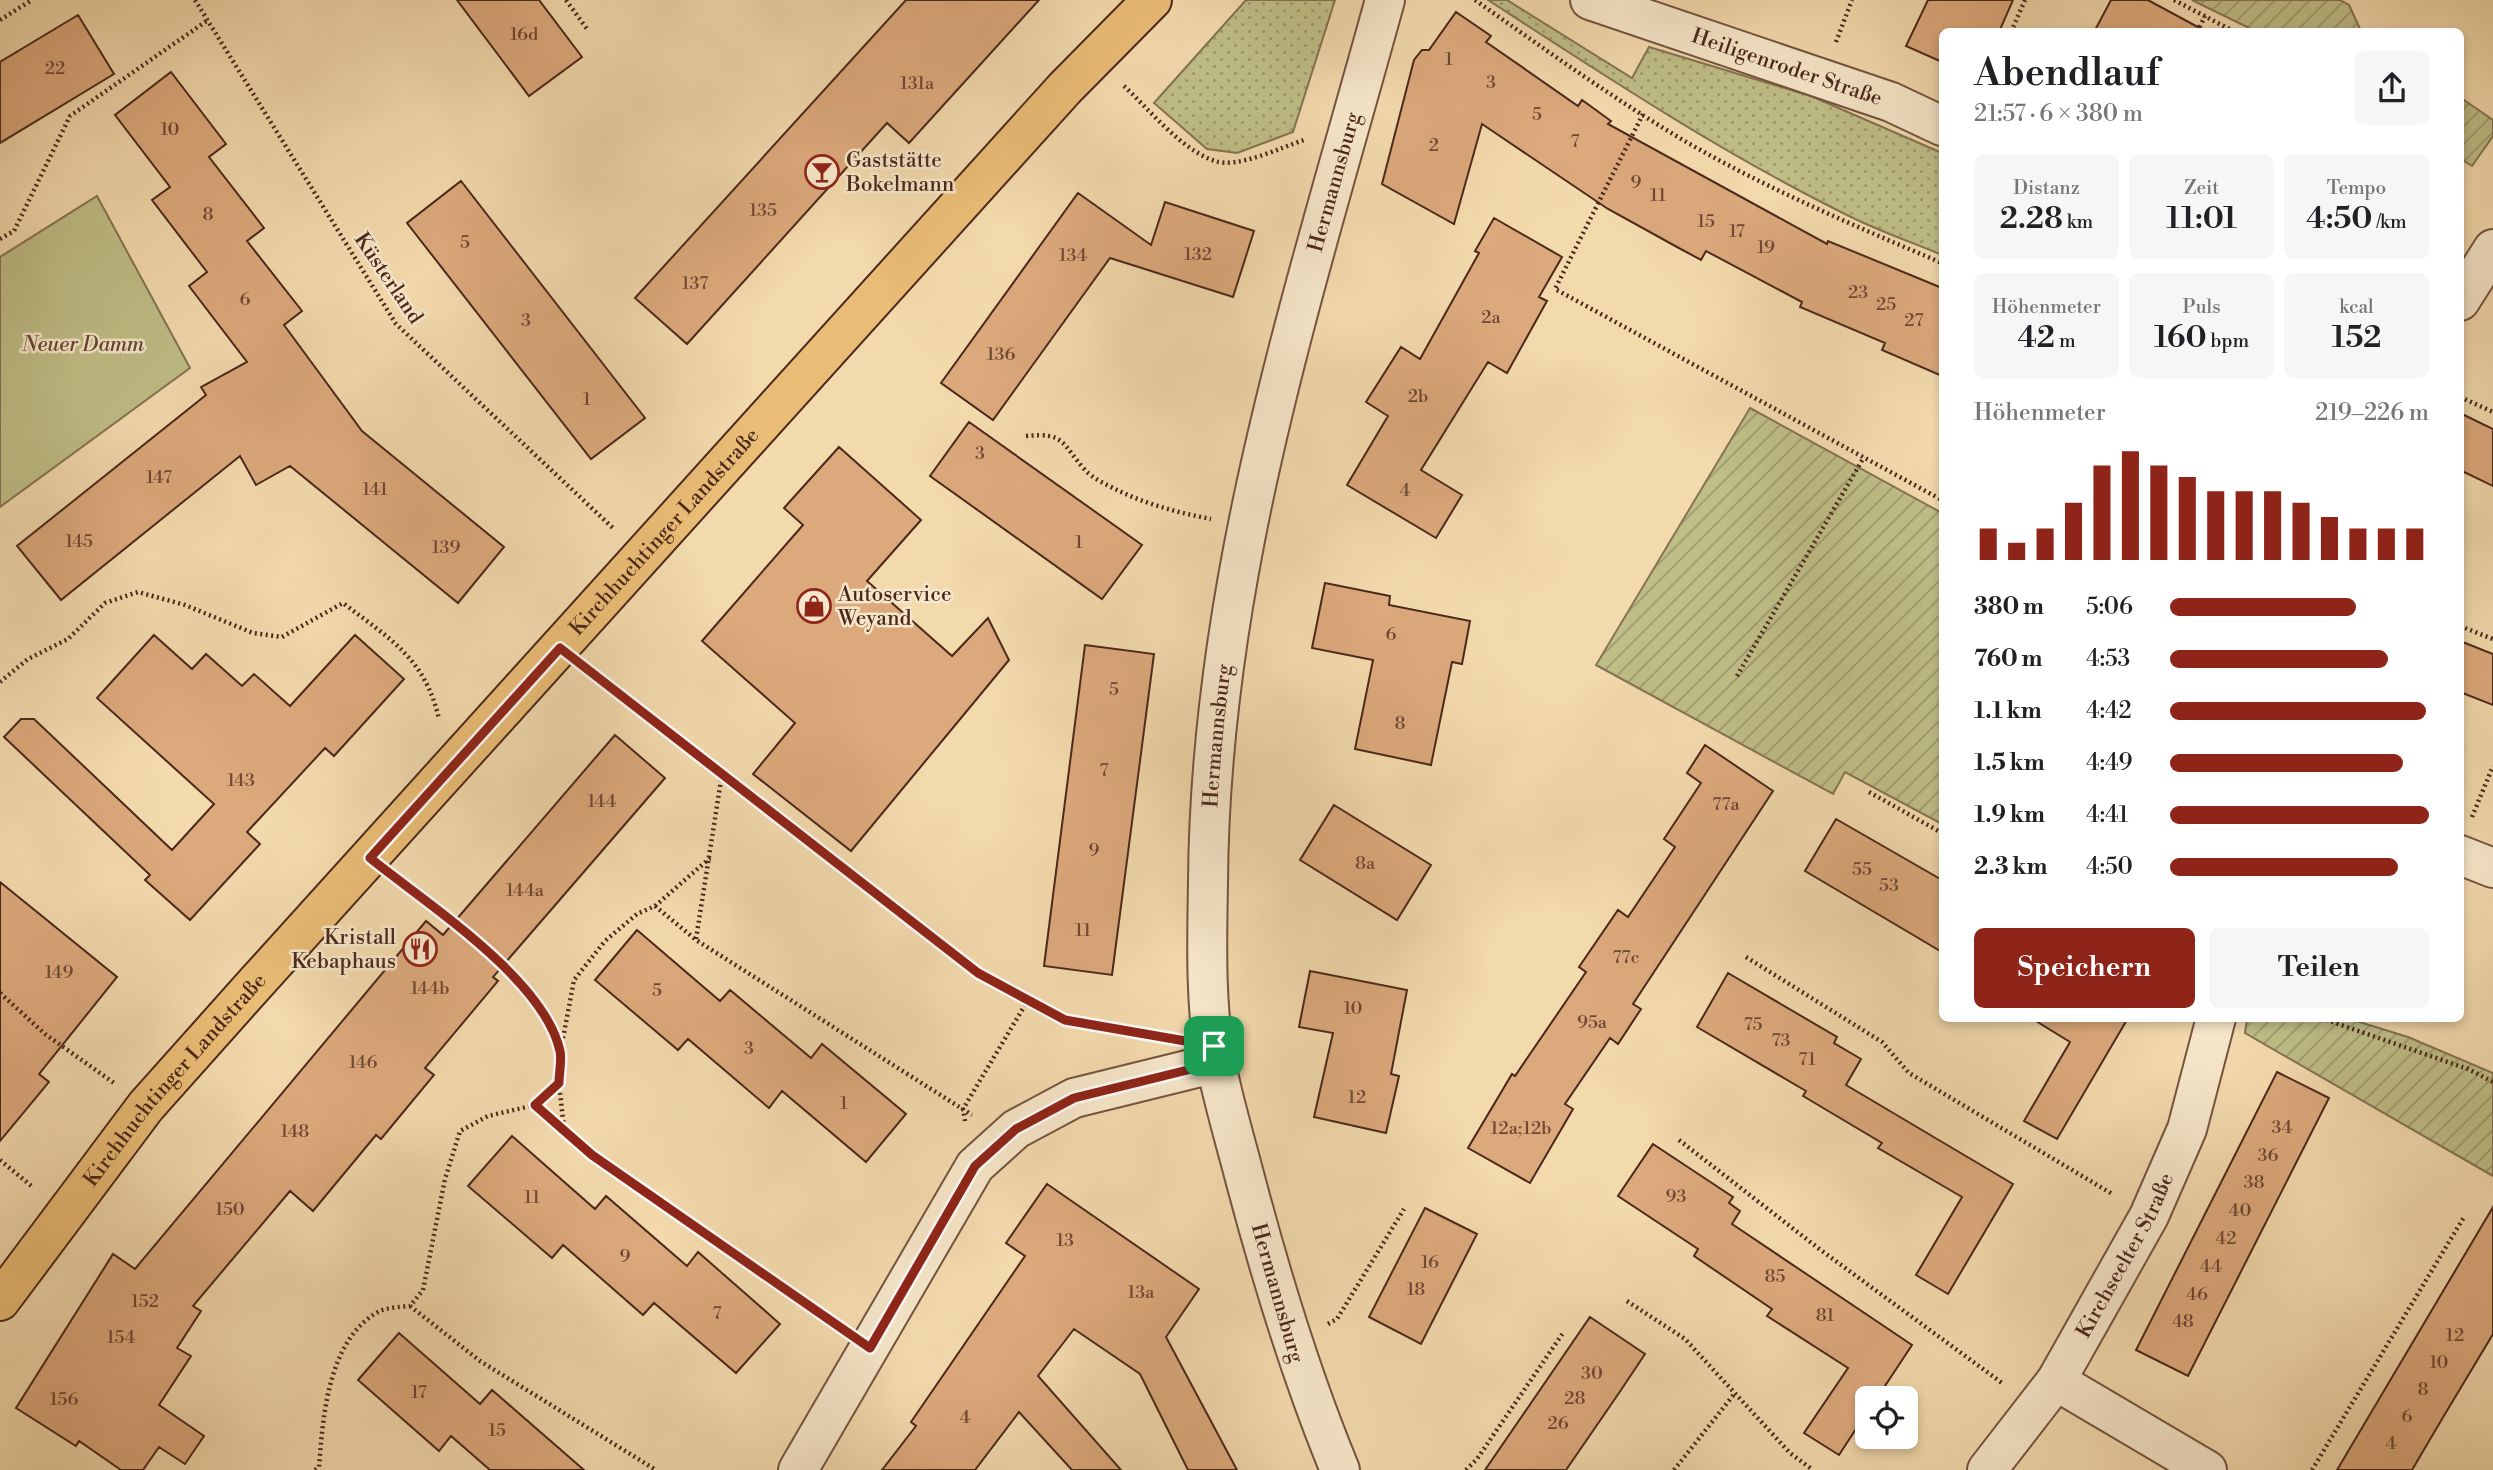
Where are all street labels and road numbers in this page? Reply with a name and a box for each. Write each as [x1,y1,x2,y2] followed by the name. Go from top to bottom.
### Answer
[1688,23,1885,112] street label: Heiligenroder Straße
[1303,109,1367,255] street label: Hermannsburg
[348,228,428,329] street label: Küsterland
[564,423,765,642] street label: Kirchhuchtinger Landstraße
[1198,662,1238,808] street label: Hermannsburg
[78,968,272,1192] street label: Kirchhuchtinger Landstraße
[2071,1169,2180,1343] street label: Kirchseelter Straße
[1245,1221,1309,1366] street label: Hermannsburg

